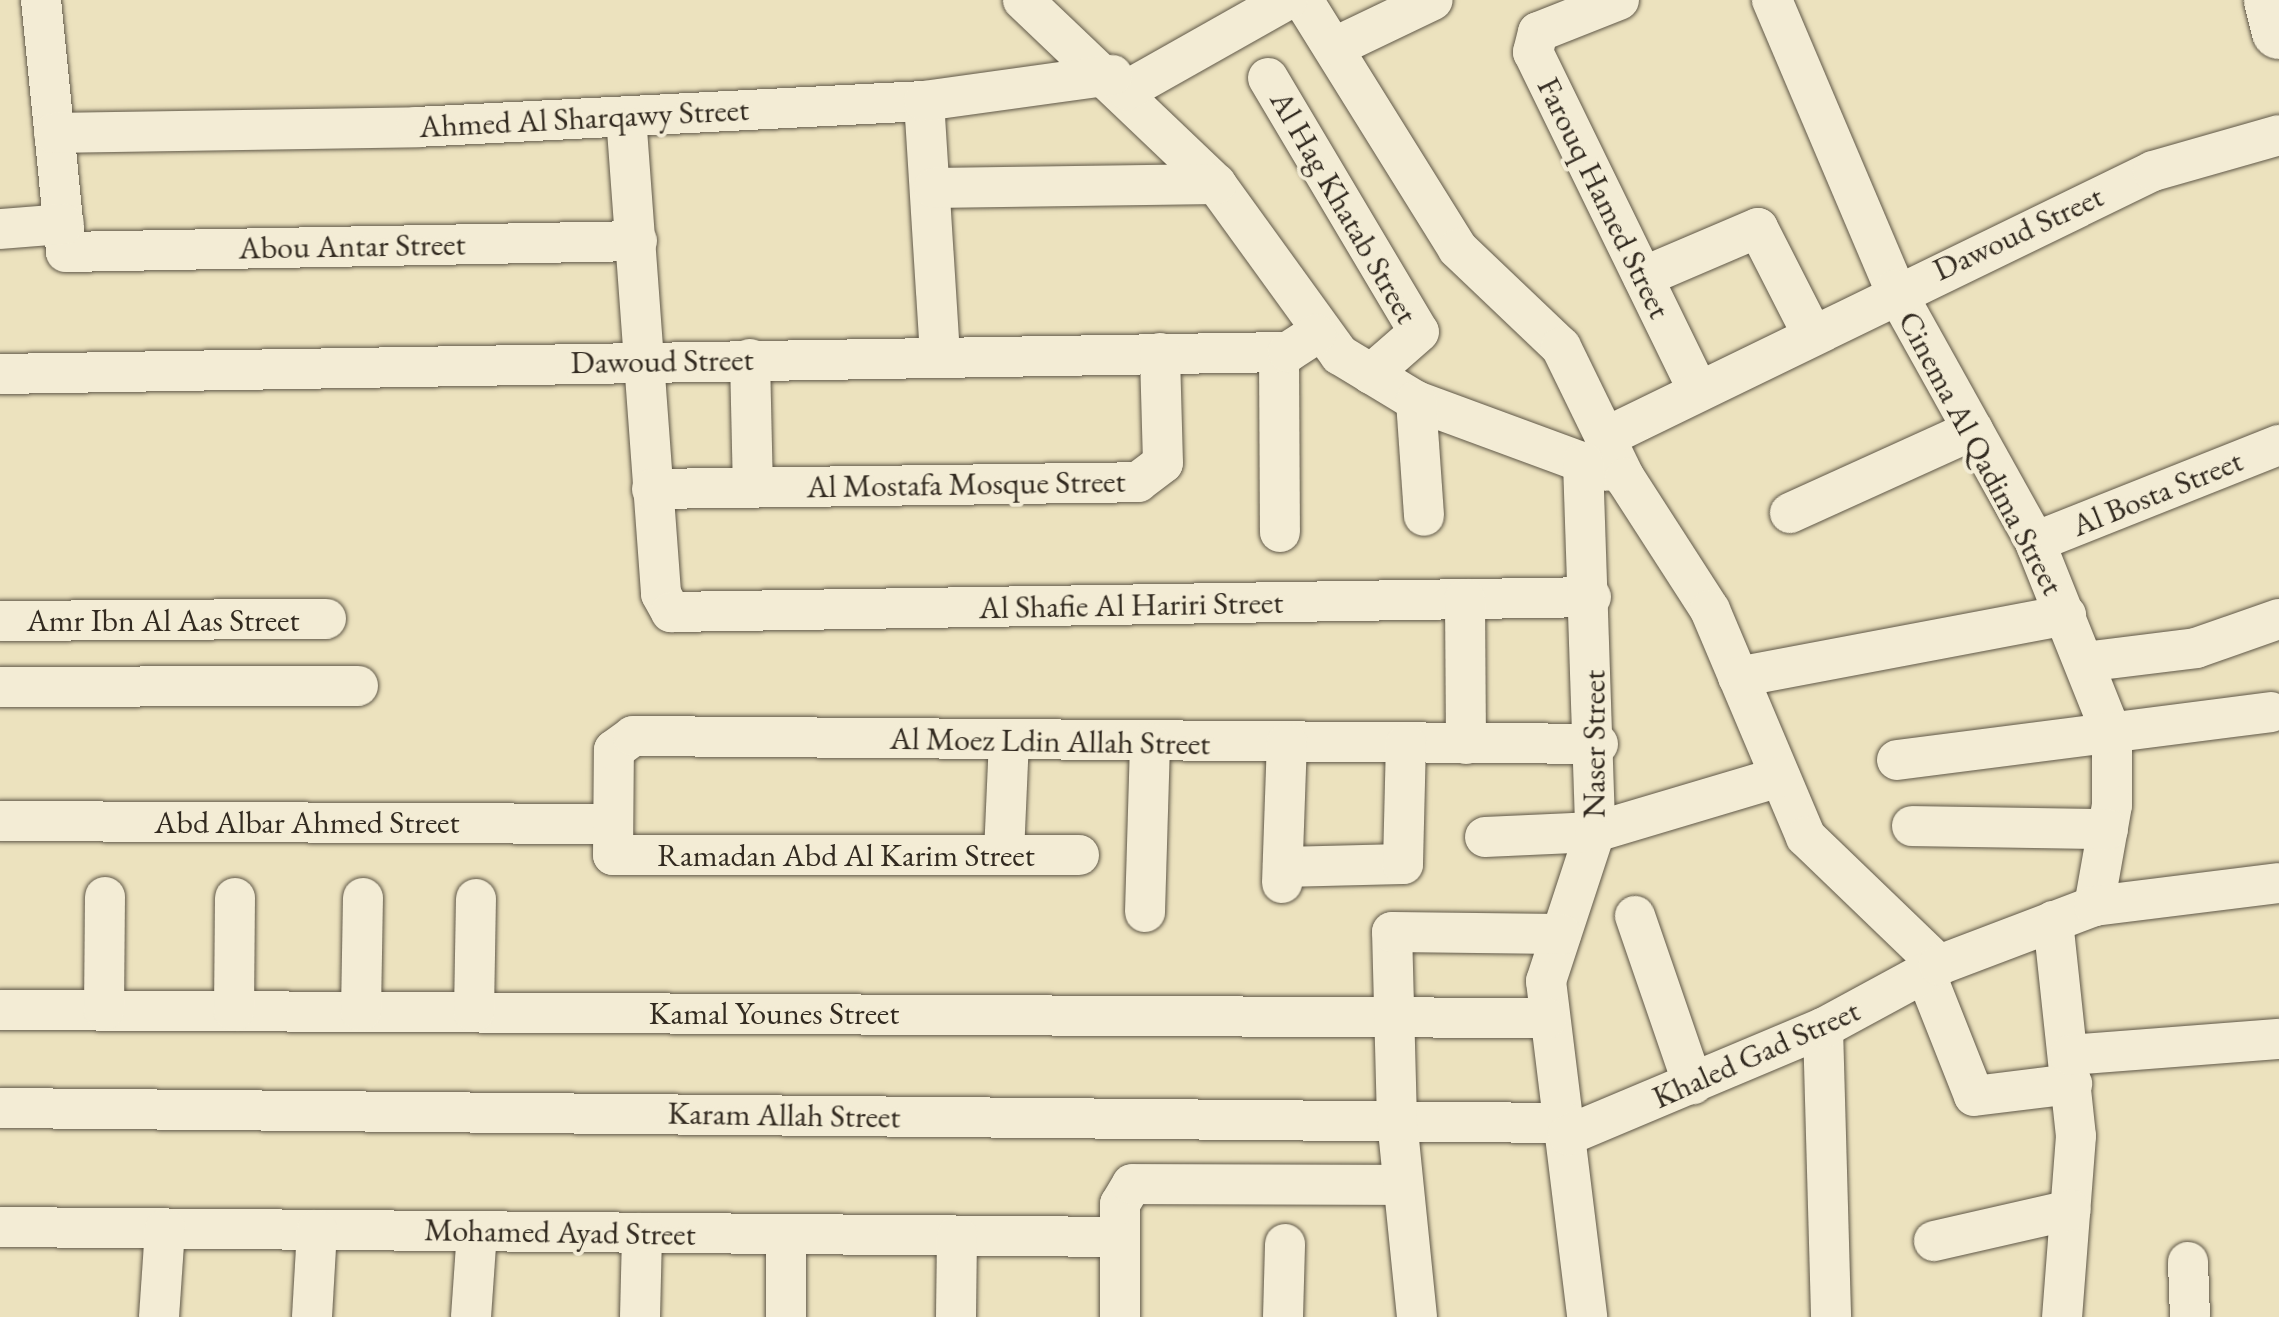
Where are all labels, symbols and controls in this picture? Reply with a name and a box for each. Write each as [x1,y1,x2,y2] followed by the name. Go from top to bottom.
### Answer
[1529,71,1679,325] street label: Farouq Hamed Street
[1262,84,1426,330] street label: Al Hag Khatab Street
[418,90,750,146] street label: Ahmed Al Sharqawy Street
[1927,177,2109,289] street label: Dawoud Street
[238,225,466,267] street label: Abou Antar Street
[1890,305,2072,601] street label: Cinema Al Qadima Street
[570,340,754,382] street label: Dawoud Street
[2066,441,2248,545] street label: Al Bosta Street
[806,462,1126,506] street label: Al Mostafa Mosque Street
[978,583,1284,627] street label: Al Shafie Al Hariri Street
[27,601,299,639] street label: Amr Ibn Al Aas Street
[1575,670,1613,818] street label: Naser Street
[889,719,1211,763] street label: Al Moez Ldin Allah Street
[154,803,460,841] street label: Abd Albar Ahmed Street
[657,836,1035,874] street label: Ramadan Abd Al Karim Street
[1647,991,1865,1117] street label: Khaled Gad Street
[649,994,899,1032] street label: Kamal Younes Street
[667,1094,901,1136] street label: Karam Allah Street
[424,1210,696,1254] street label: Mohamed Ayad Street

